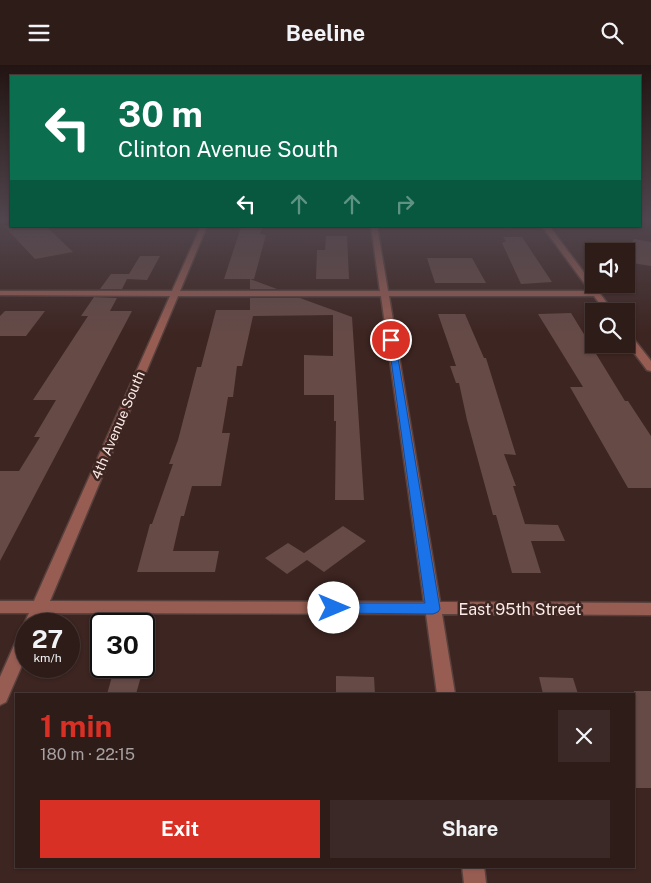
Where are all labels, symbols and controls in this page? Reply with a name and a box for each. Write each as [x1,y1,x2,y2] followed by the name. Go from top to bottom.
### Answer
[25,19,53,47] icon: menu
[598,19,626,47] icon: search
[286,20,365,46] text: Beeline
[118,94,203,135] text: 30 m
[35,95,100,160] icon: left
[118,136,338,162] text: Clinton Avenue South
[232,190,260,218] icon: left
[285,190,313,218] icon: ahead
[338,190,366,218] icon: ahead
[391,190,419,218] icon: right
[585,243,635,353] map controls
[585,243,635,293] button: sound
[585,303,635,353] button: search
[370,319,412,361] pin
[377,326,405,354] icon: arrive
[88,368,148,482] street label: 4th Avenue South
[307,581,359,633] position arrow
[459,600,581,619] street label: East 95th Street
[90,613,155,678] speed limit sign: 30
[32,624,63,654] text: 27
[33,651,62,665] text: km/h
[40,708,112,744] text: 1 min
[558,710,610,762] button: close
[40,745,135,764] text: 180 m · 22:15
[40,800,320,858] button: Exit
[330,800,610,858] button: Share

